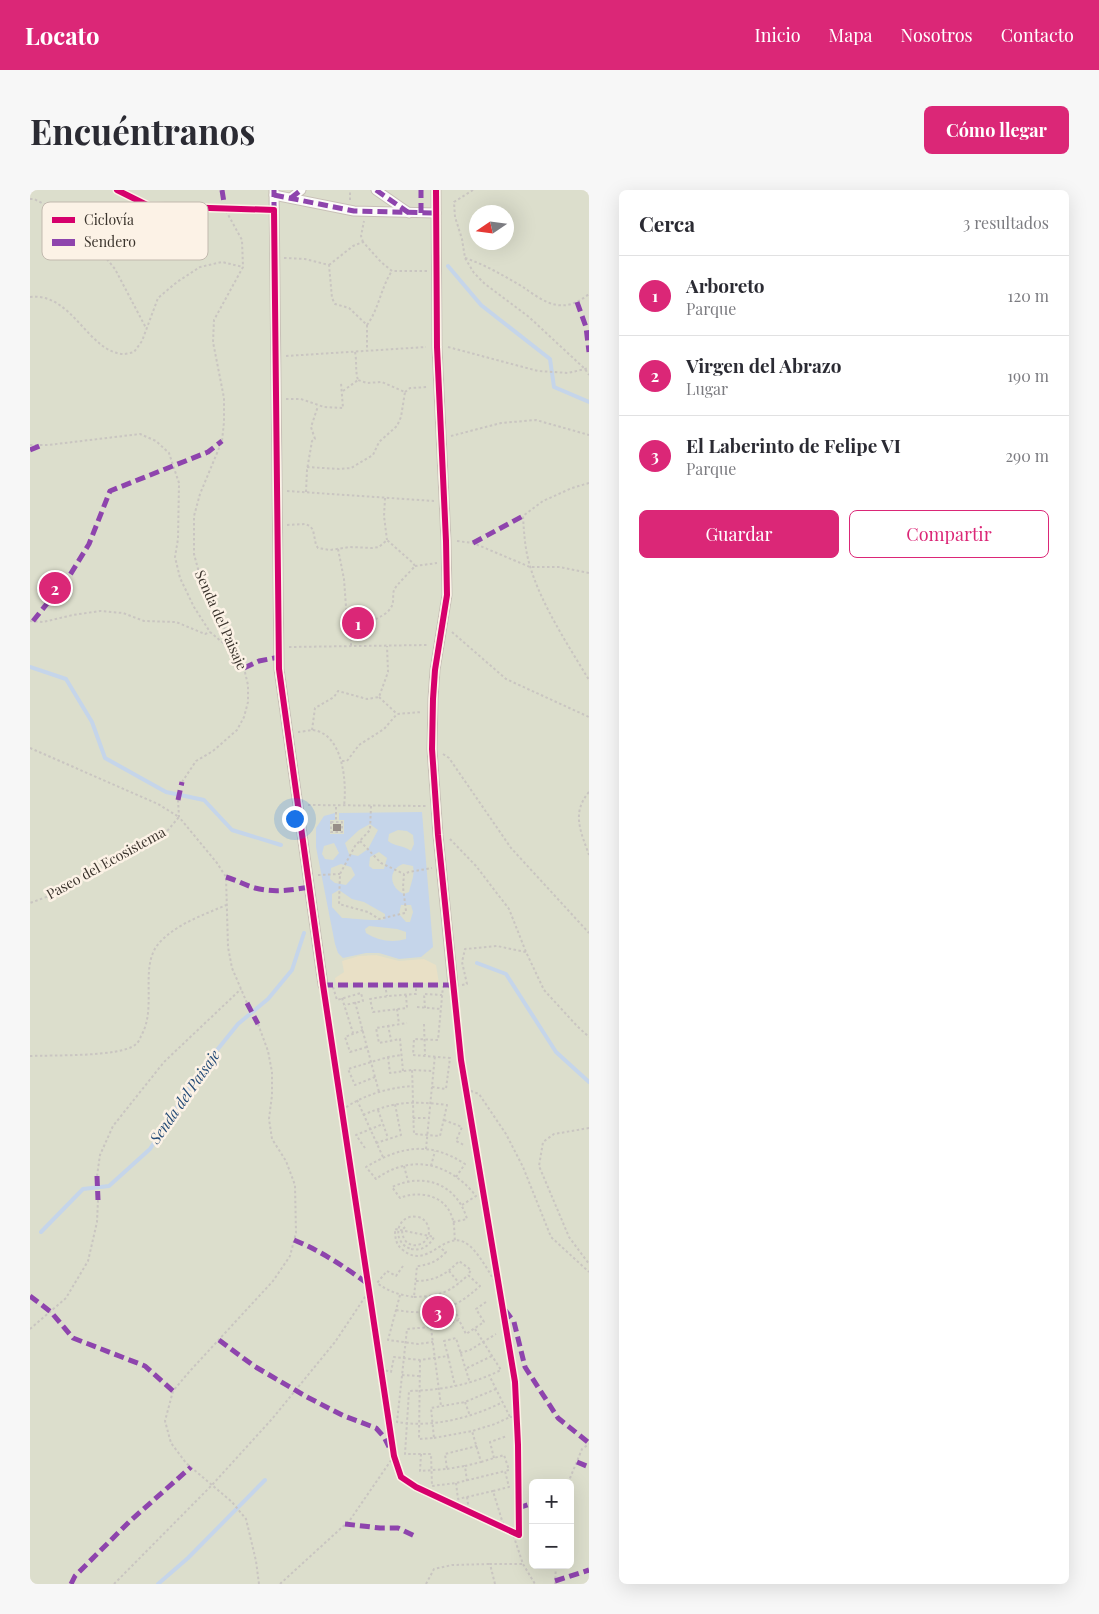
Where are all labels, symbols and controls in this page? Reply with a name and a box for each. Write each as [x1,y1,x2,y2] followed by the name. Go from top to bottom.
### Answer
[25,19,99,51] text: Locato
[755,23,801,47] text: Inicio
[829,23,873,47] text: Mapa
[901,23,973,47] text: Nosotros
[1001,23,1074,47] text: Contacto
[924,106,1069,154] button: Cómo llegar
[30,107,255,154] text: Encuéntranos
[42,202,208,260] legend
[469,205,514,250] north arrow
[639,209,695,237] text: Cerca
[84,210,134,229] text: Ciclovía
[963,212,1049,233] text: 3 resultados
[84,232,136,251] text: Sendero
[686,272,765,298] text: Arboreto
[652,285,658,306] text: 1
[1008,285,1049,306] text: 120 m
[686,298,736,319] text: Parque
[686,352,842,378] text: Virgen del Abrazo
[651,365,659,386] text: 2
[1007,365,1049,386] text: 190 m
[686,378,728,399] text: Lugar
[686,432,901,458] text: El Laberinto de Felipe VI
[651,445,659,466] text: 3
[1005,445,1049,466] text: 290 m
[686,458,736,479] text: Parque
[639,510,839,558] button: Guardar
[849,510,1049,558] button: Compartir
[191,567,252,673] street label: Senda del Paisaje
[39,569,71,607] pin: 2
[342,604,374,642] pin: 1
[282,806,308,832] your location
[43,822,169,903] street label: Paseo del Ecosistema
[144,1045,224,1148] water label: Senda del Paisaje
[422,1293,454,1331] pin: 3
[529,1479,574,1569] map controls
[529,1479,574,1524] button: +
[529,1524,574,1569] button: −

